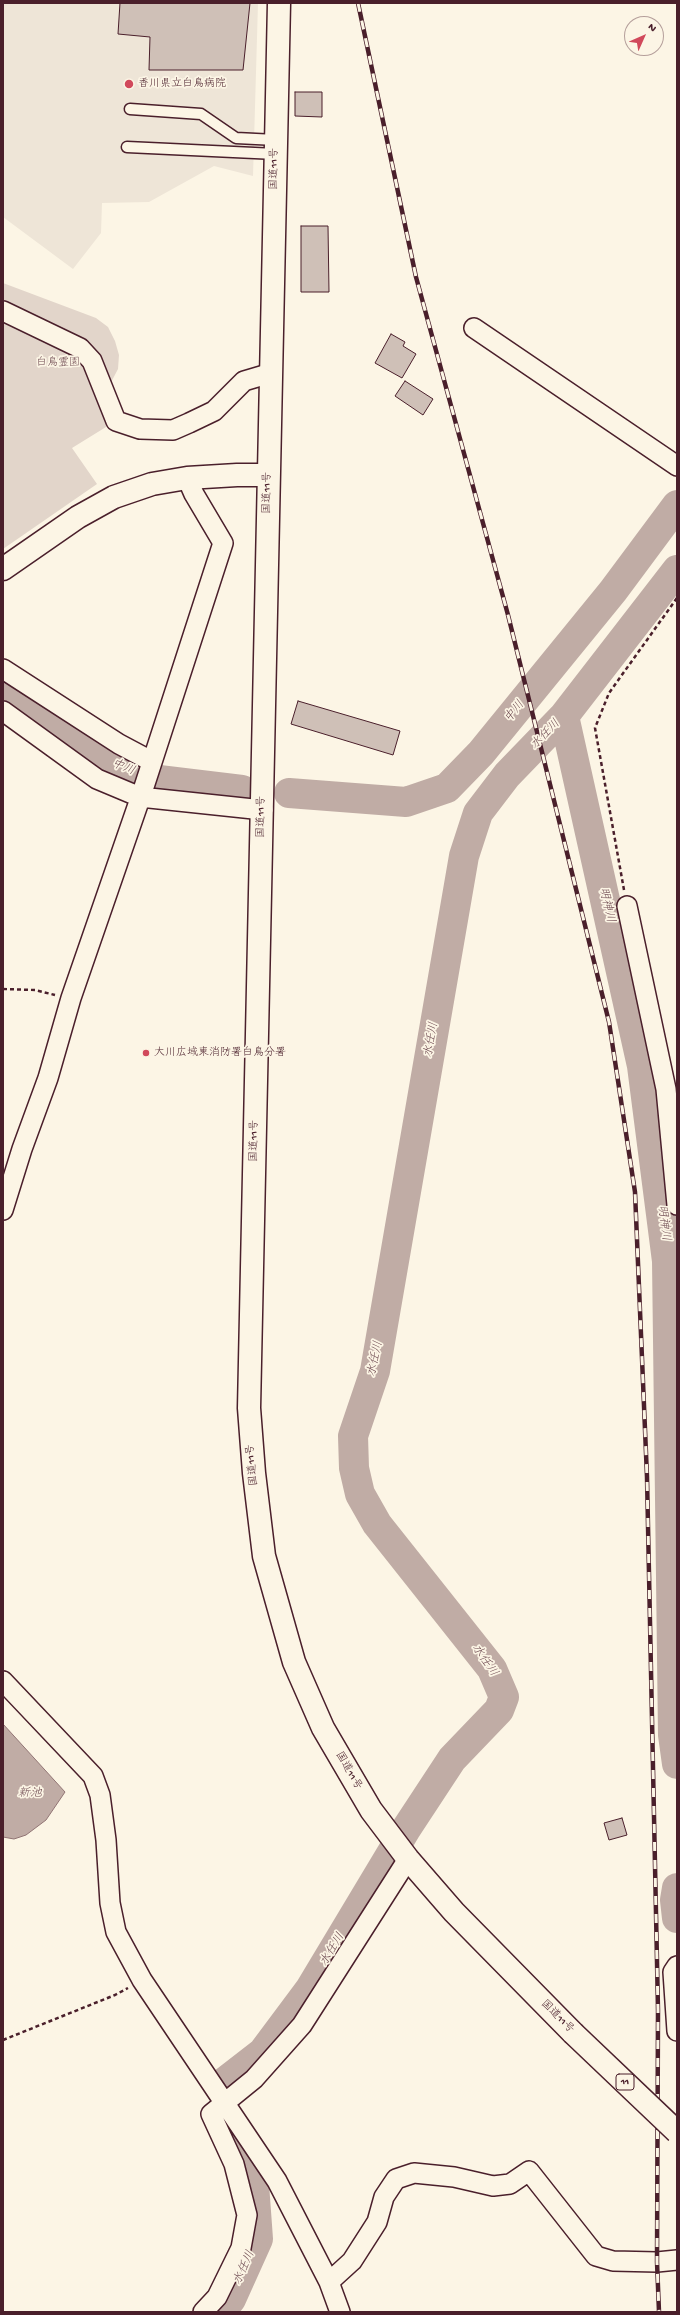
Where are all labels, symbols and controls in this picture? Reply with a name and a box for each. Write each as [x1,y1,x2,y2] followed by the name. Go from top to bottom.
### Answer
[624,16,664,56] north arrow
[645,21,659,35] text: N
[138,77,226,91] place label: 香川県立白鳥病院
[123,78,135,90] marker: 香川県立白鳥病院
[268,148,282,190] street label: 国道11号
[36,356,80,370] park label: 白鳥霊園
[261,472,275,514] street label: 国道11号
[502,698,528,726] water label: 中川
[528,717,564,753] water label: 水任川
[109,757,137,779] water label: 中川
[255,796,269,838] street label: 国道11号
[595,886,617,924] water label: 明神川
[422,1021,442,1059] water label: 水任川
[154,1046,286,1060] place label: 大川広域東消防署白鳥分署
[141,1048,151,1058] marker: 大川広域東消防署白鳥分署
[248,1120,262,1162] street label: 国道11号
[654,1204,672,1242] water label: 明神川
[365,1340,387,1378] water label: 水任川
[244,1443,262,1487] street label: 国道11号
[468,1642,500,1680] water label: 水任川
[332,1750,364,1792] street label: 国道11号
[18,1787,42,1801] water label: 新池
[318,1931,348,1969] water label: 水任川
[538,1998,576,2036] street label: 国道11号
[616,2074,634,2090] road number: 11
[231,2249,259,2287] water label: 水任川

